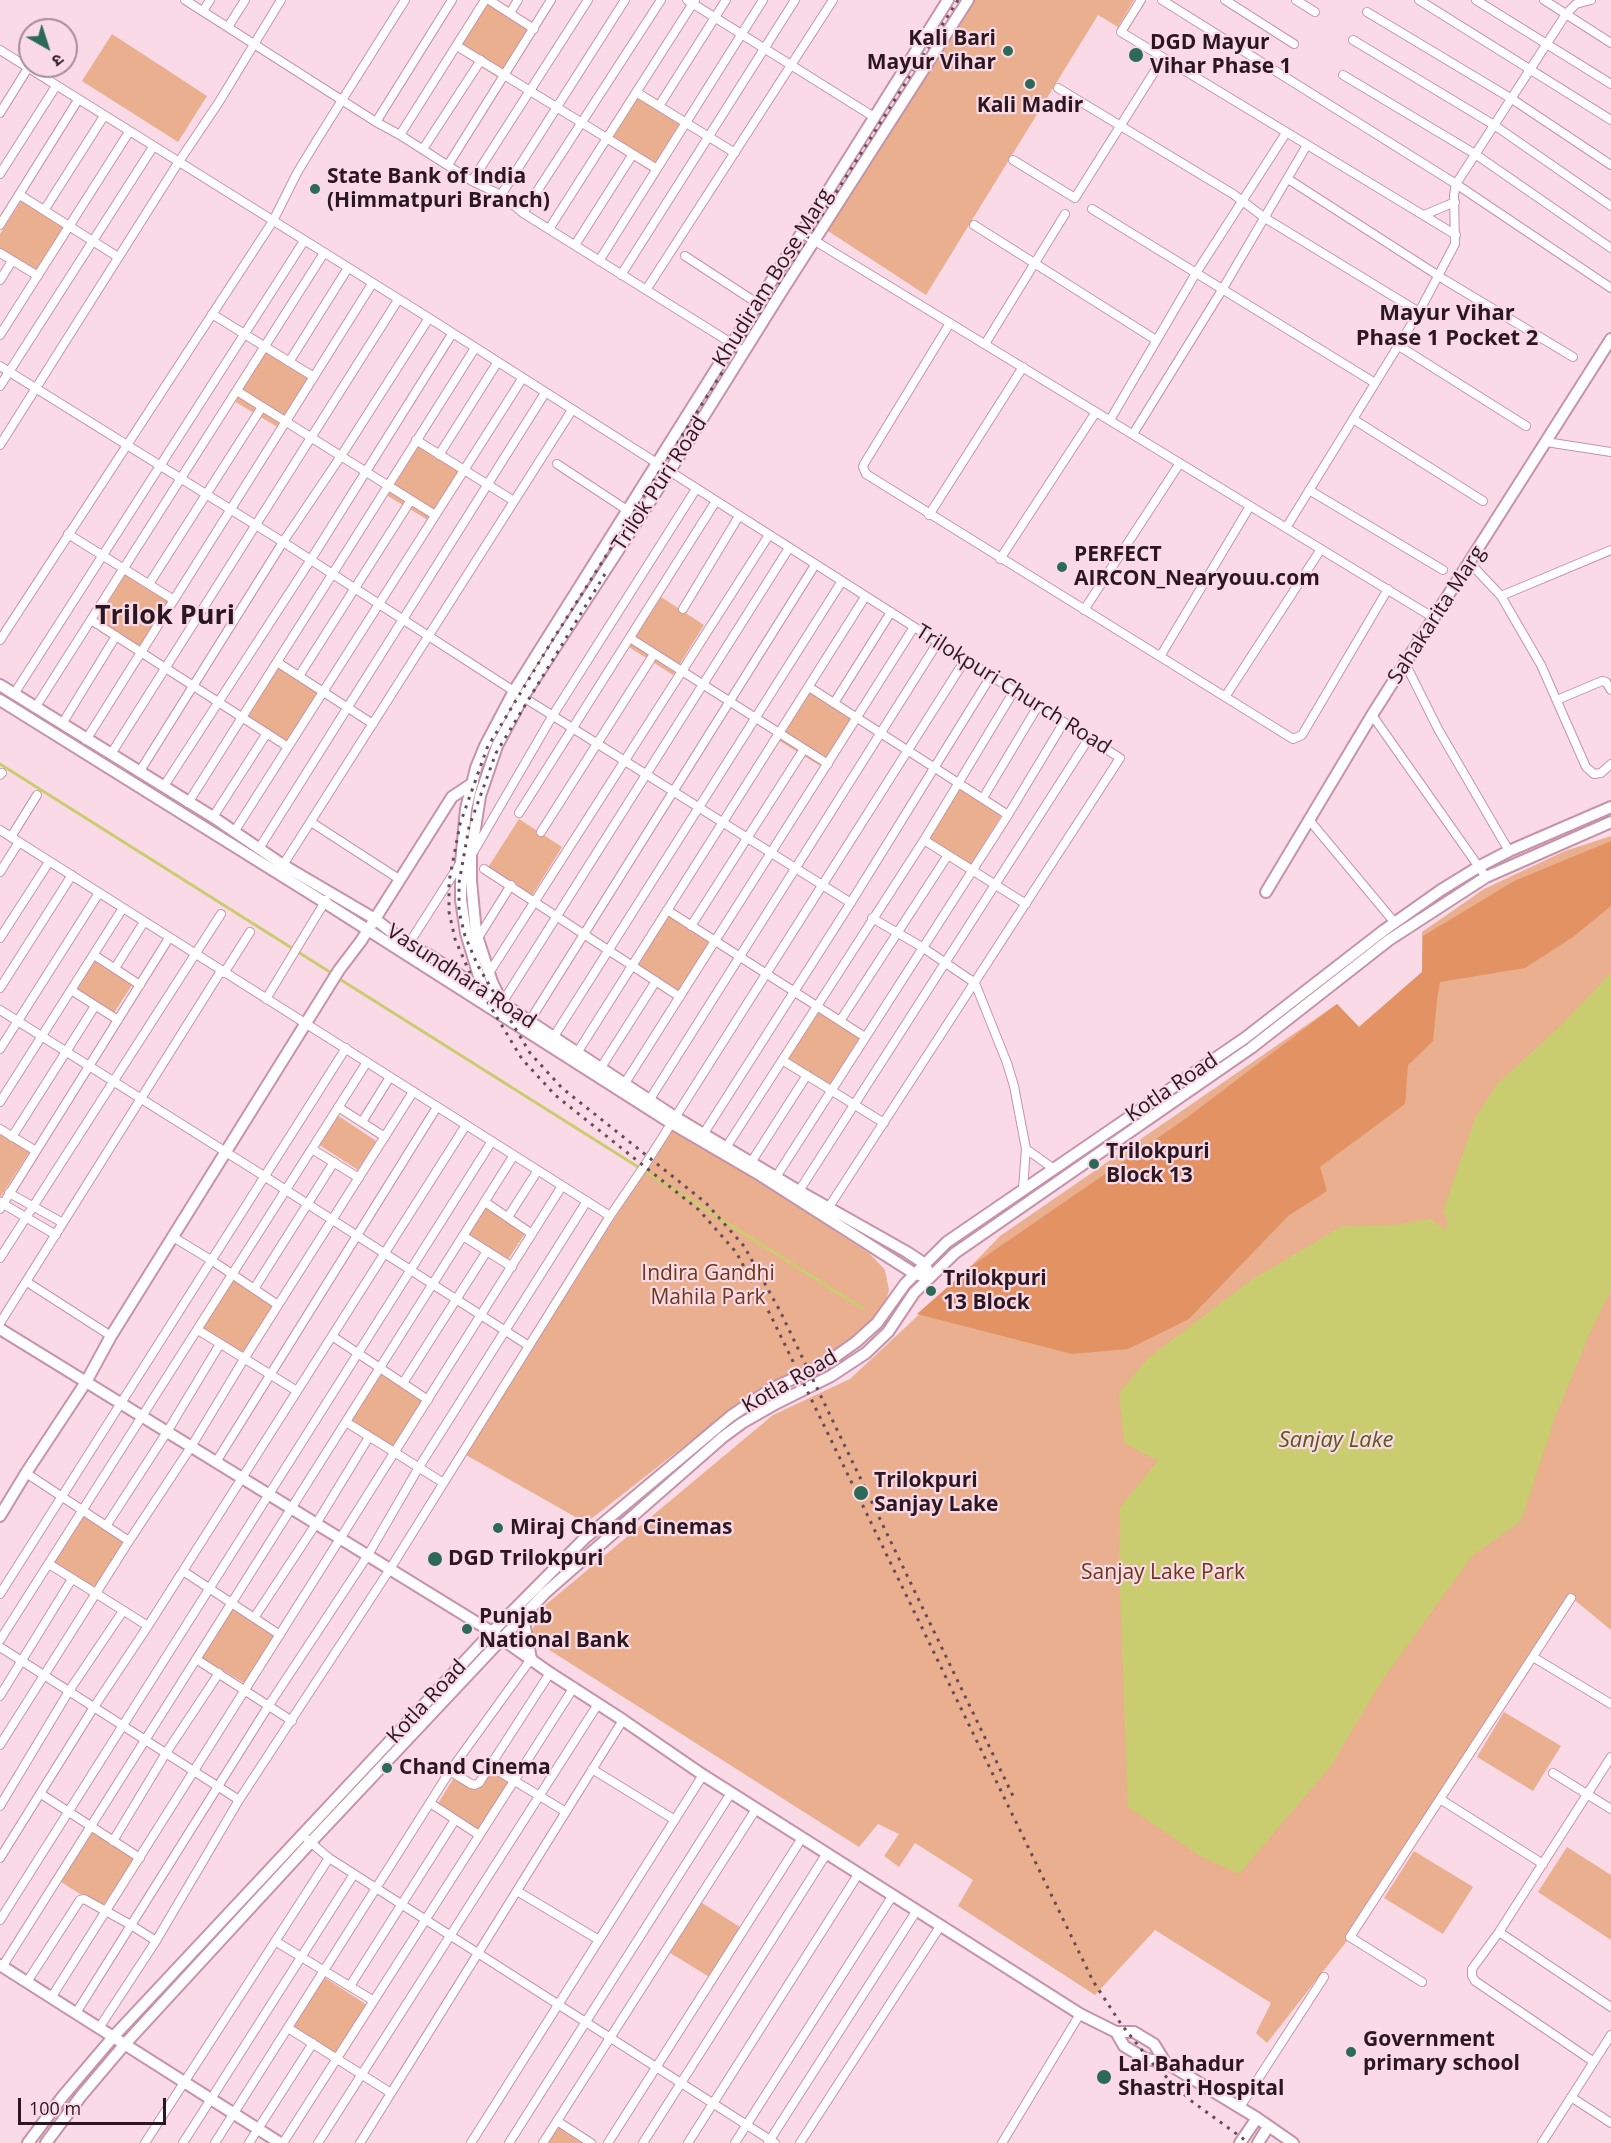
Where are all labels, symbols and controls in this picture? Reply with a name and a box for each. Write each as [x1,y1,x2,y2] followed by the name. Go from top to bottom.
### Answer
[18,18,78,78] north arrow
[867,26,996,76] place label: Kali Bari Mayur Vihar
[1150,30,1292,80] place label: DGD Mayur Vihar Phase 1
[1001,44,1015,58] marker: Kali Bari Mayur Vihar
[1127,46,1145,64] marker: DGD Mayur Vihar Phase 1
[48,49,69,72] text: उ
[1023,77,1037,91] marker: Kali Madir
[977,93,1083,119] place label: Kali Madir
[327,164,550,214] place label: State Bank of India (Himmatpuri Branch)
[308,182,322,196] marker: State Bank of India (Himmatpuri Branch)
[708,184,838,372] street label: Khudiram Bose Marg
[1356,301,1538,352] district label: Mayur Vihar Phase 1 Pocket 2
[607,412,713,556] street label: Trilok Puri Road
[1383,541,1491,689] street label: Sahakarita Marg
[1074,542,1320,592] place label: PERFECT AIRCON_Nearyouu.com
[1055,560,1069,574] marker: PERFECT AIRCON_Nearyouu.com
[95,600,235,632] district label: Trilok Puri
[911,620,1115,760] street label: Trilokpuri Church Road
[382,919,540,1035] street label: Vasundhara Road
[1121,1048,1223,1128] street label: Kotla Road
[1106,1139,1210,1189] place label: Trilokpuri Block 13
[1087,1157,1101,1171] marker: Trilokpuri Block 13
[641,1261,775,1311] park label: Indira Gandhi Mahila Park
[943,1266,1047,1316] place label: Trilokpuri 13 Block
[924,1284,938,1298] marker: Trilokpuri 13 Block
[738,1345,842,1419] street label: Kotla Road
[1279,1428,1393,1454] water label: Sanjay Lake
[874,1468,999,1518] place label: Trilokpuri Sanjay Lake
[852,1484,870,1502] marker: Trilokpuri Sanjay Lake
[510,1515,732,1541] place label: Miraj Chand Cinemas
[491,1521,505,1535] marker: Miraj Chand Cinemas
[448,1546,603,1572] place label: DGD Trilokpuri
[426,1550,444,1568] marker: DGD Trilokpuri
[1081,1560,1245,1586] park label: Sanjay Lake Park
[479,1604,629,1654] place label: Punjab National Bank
[460,1622,474,1636] marker: Punjab National Bank
[382,1655,472,1749] street label: Kotla Road
[399,1755,551,1781] place label: Chand Cinema
[380,1761,394,1775] marker: Chand Cinema
[1363,2027,1520,2077] place label: Government primary school
[1344,2045,1358,2059] marker: Government primary school
[1118,2052,1284,2102] place label: Lal Bahadur Shastri Hospital
[1095,2068,1113,2086] marker: Lal Bahadur Shastri Hospital
[21,2086,170,2124] scale bar
[29,2096,81,2120] text: 100 m

